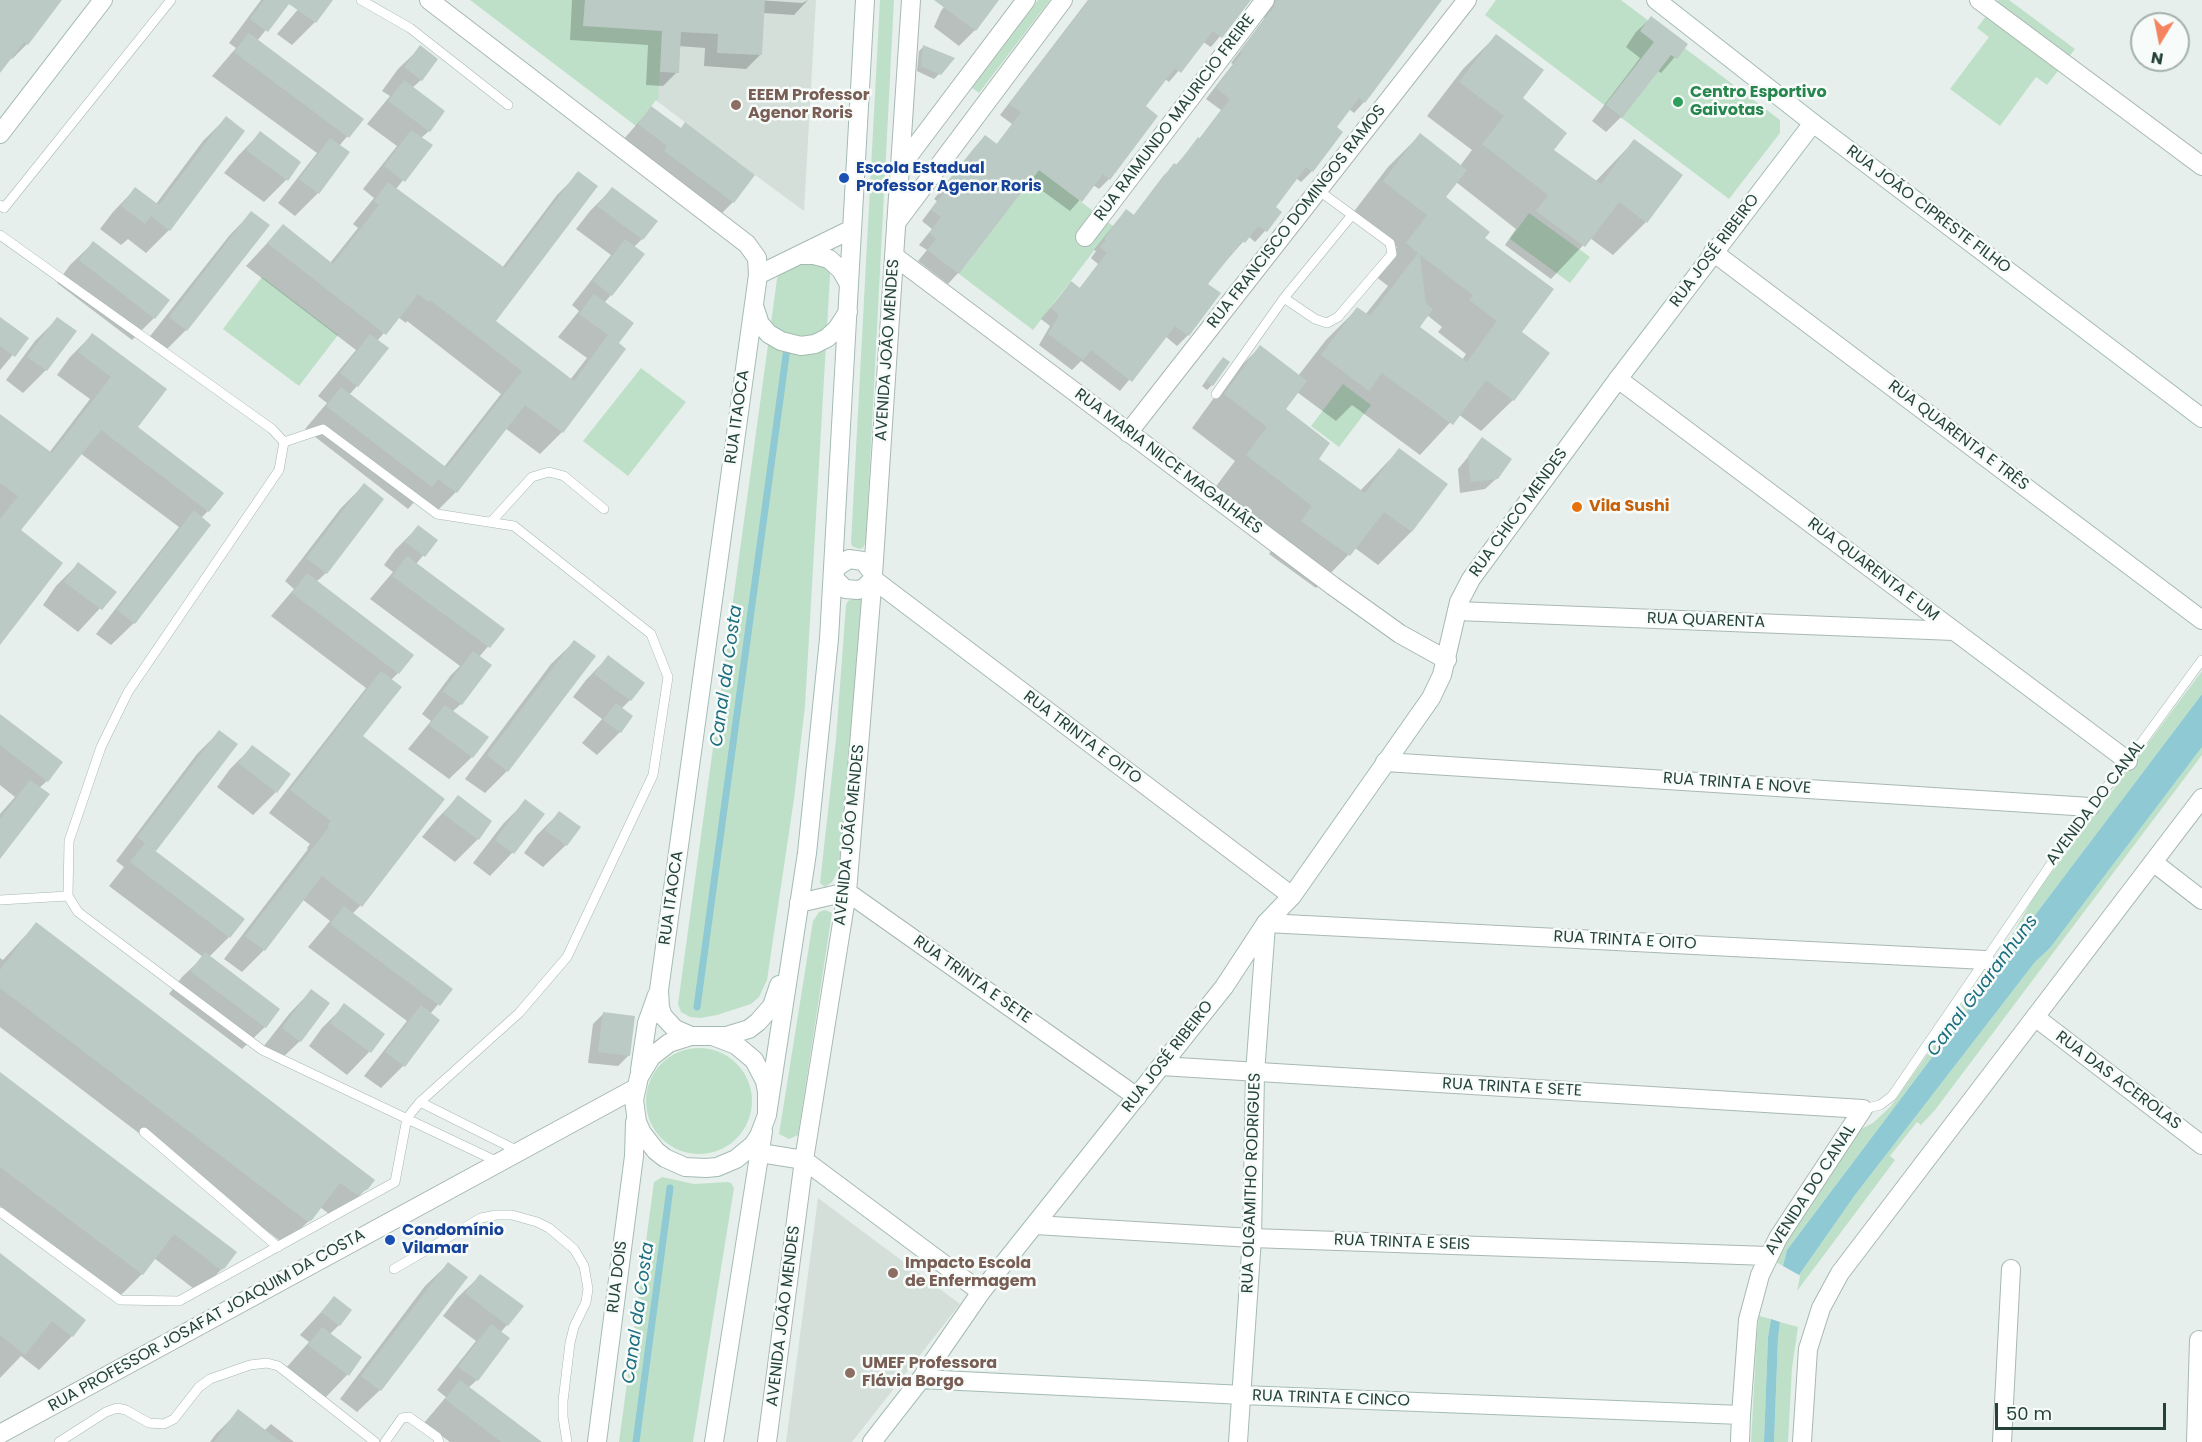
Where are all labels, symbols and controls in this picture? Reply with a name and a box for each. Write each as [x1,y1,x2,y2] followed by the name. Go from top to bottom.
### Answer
[1091,11,1259,225] street label: RUA RAIMUNDO MAURICIO FREIRE
[2130,12,2190,72] north arrow
[2149,46,2165,71] text: N
[1690,83,1827,121] place label: Centro Esportivo Gaivotas
[748,86,870,124] place label: EEEM Professor Agenor Roris
[1671,95,1685,109] marker: Centro Esportivo Gaivotas
[729,98,743,112] marker: EEEM Professor Agenor Roris
[1204,102,1390,332] street label: RUA FRANCISCO DOMINGOS RAMOS
[1842,142,2014,278] street label: RUA JOÃO CIPRESTE FILHO
[856,159,1042,197] place label: Escola Estadual Professor Agenor Roris
[837,171,851,185] marker: Escola Estadual Professor Agenor Roris
[1666,191,1764,311] street label: RUA JOSÉ RIBEIRO
[872,258,904,442] street label: AVENIDA JOÃO MENDES
[722,369,754,465] street label: RUA ITAOCA
[1884,377,2032,495] street label: RUA QUARENTA E TRÊS
[1070,385,1266,539] street label: RUA MARIA NILCE MAGALHÃES
[1466,445,1572,581] street label: RUA CHICO MENDES
[1589,497,1669,517] place label: Vila Sushi
[1570,500,1584,514] marker: Vila Sushi
[1803,514,1943,626] street label: RUA QUARENTA E UM
[706,604,748,748] water label: Canal da Costa
[1647,609,1765,633] street label: RUA QUARENTA
[1019,687,1145,789] street label: RUA TRINTA E OITO
[2043,737,2149,869] street label: AVENIDA DO CANAL
[831,743,869,927] street label: AVENIDA JOÃO MENDES
[1662,769,1812,799] street label: RUA TRINTA E NOVE
[656,850,688,946] street label: RUA ITAOCA
[1923,911,2043,1061] water label: Canal Guaranhuns
[1553,928,1697,954] street label: RUA TRINTA E OITO
[909,932,1035,1028] street label: RUA TRINTA E SETE
[1118,997,1218,1117] street label: RUA JOSÉ RIBEIRO
[2051,1028,2185,1134] street label: RUA DAS ACEROLAS
[1239,1072,1265,1294] street label: RUA OLGAMITHO RODRIGUES
[1442,1075,1582,1101] street label: RUA TRINTA E SETE
[1762,1121,1860,1259] street label: AVENIDA DO CANAL
[402,1221,504,1259] place label: Condomínio Vilamar
[763,1224,805,1408] street label: AVENIDA JOÃO MENDES
[45,1226,369,1416] street label: RUA PROFESSOR JOSAFAT JOAQUIM DA COSTA
[1334,1231,1470,1255] street label: RUA TRINTA E SEIS
[383,1233,397,1247] marker: Condomínio Vilamar
[604,1240,632,1314] street label: RUA DOIS
[618,1241,660,1385] water label: Canal da Costa
[905,1254,1036,1292] place label: Impacto Escola de Enfermagem
[886,1266,900,1280] marker: Impacto Escola de Enfermagem
[862,1354,997,1392] place label: UMEF Professora Flávia Borgo
[843,1366,857,1380] marker: UMEF Professora Flávia Borgo
[1252,1387,1410,1411] street label: RUA TRINTA E CINCO
[1998,1391,2169,1429] scale bar
[2006,1401,2052,1426] text: 50 m

